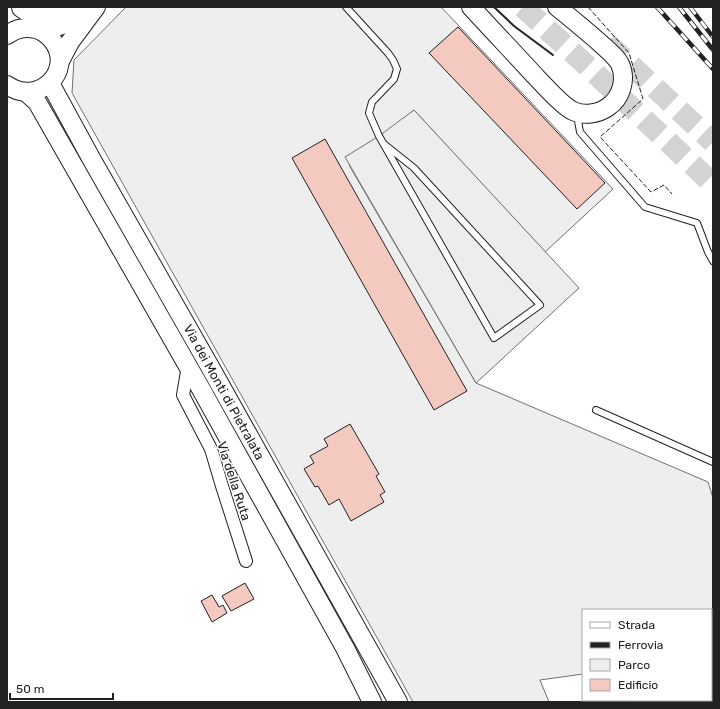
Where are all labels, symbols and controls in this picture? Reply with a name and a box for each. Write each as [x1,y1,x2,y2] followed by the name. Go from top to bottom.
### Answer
[180,322,268,462] street label: Via dei Monti di Pietralata
[214,440,254,522] street label: Via della Ruta
[582,609,712,701] legend
[618,618,655,632] text: Strada
[618,638,663,652] text: Ferrovia
[618,658,650,672] text: Parco
[10,675,113,701] scale bar
[618,678,658,692] text: Edificio
[16,682,44,696] text: 50 m

